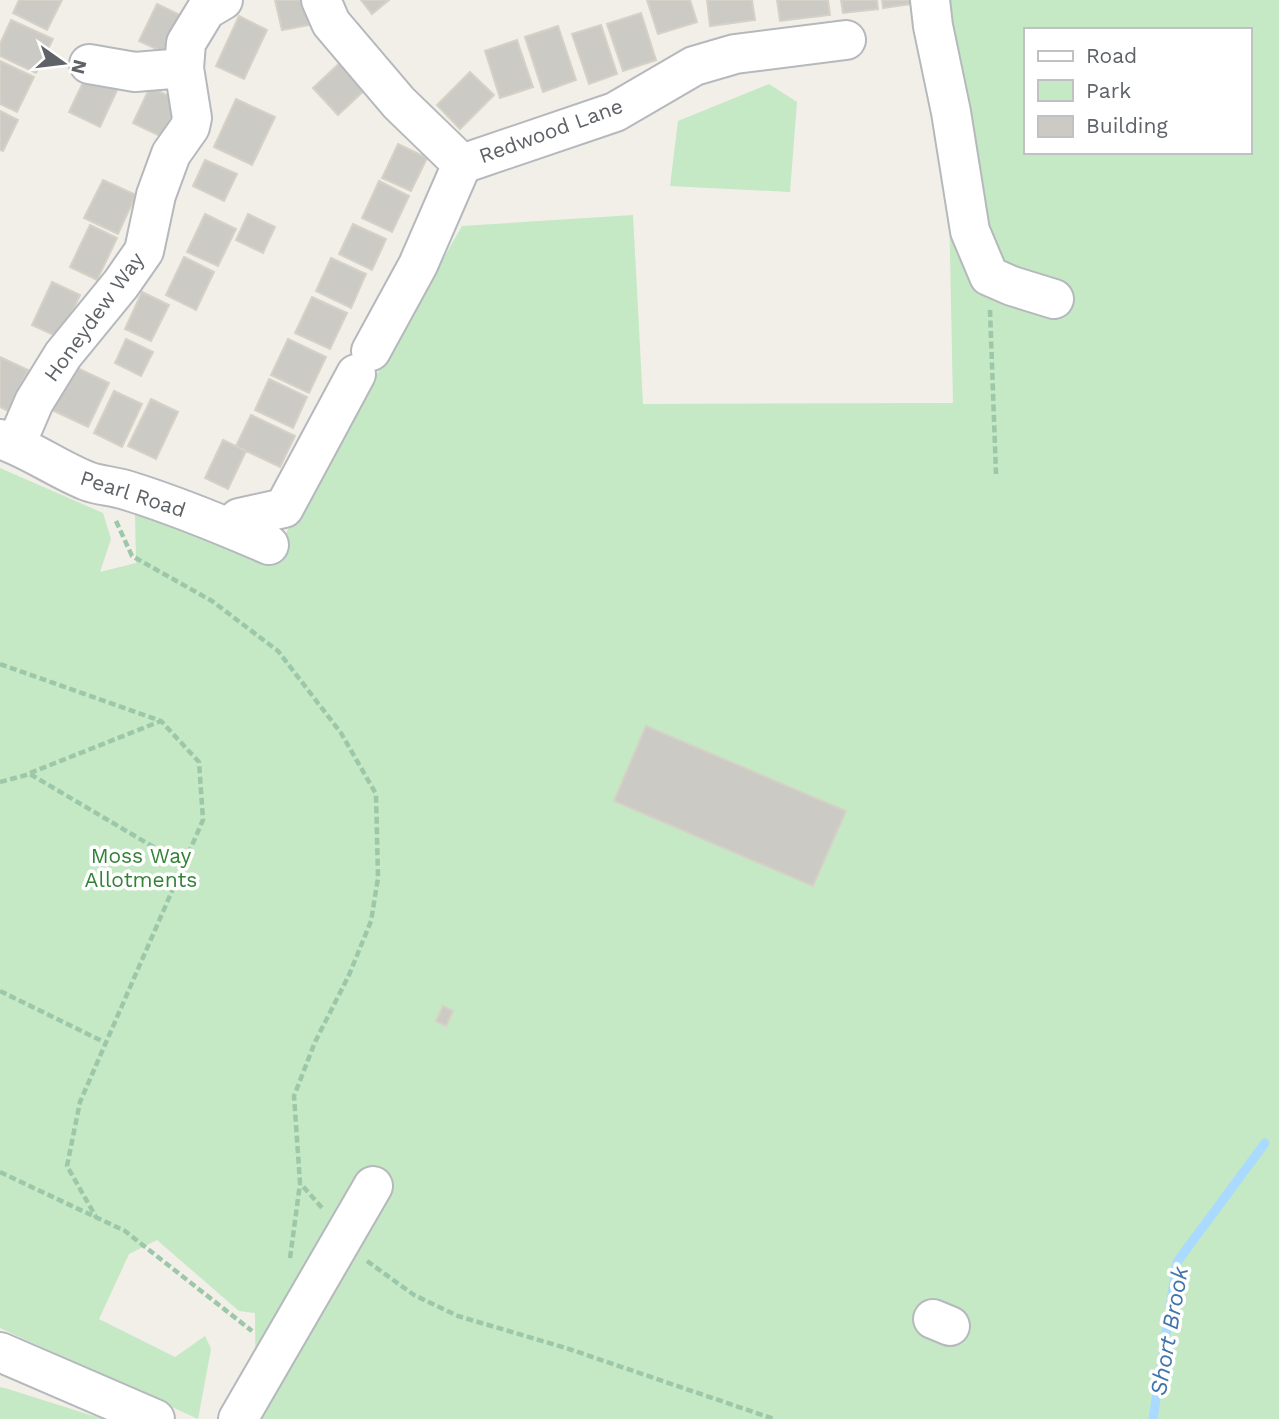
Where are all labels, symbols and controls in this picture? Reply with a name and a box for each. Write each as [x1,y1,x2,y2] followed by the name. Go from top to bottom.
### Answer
[28,28,98,98] north arrow
[1024,28,1251,154] legend
[1086,43,1137,68] text: Road
[66,57,92,77] text: N
[1086,78,1131,103] text: Park
[476,93,626,168] street label: Redwood Lane
[1086,113,1168,138] text: Building
[38,247,149,386] street label: Honeydew Way
[77,465,189,522] street label: Pearl Road
[85,843,197,892] park label: Moss Way Allotments
[1145,1263,1194,1398] water label: Short Brook

